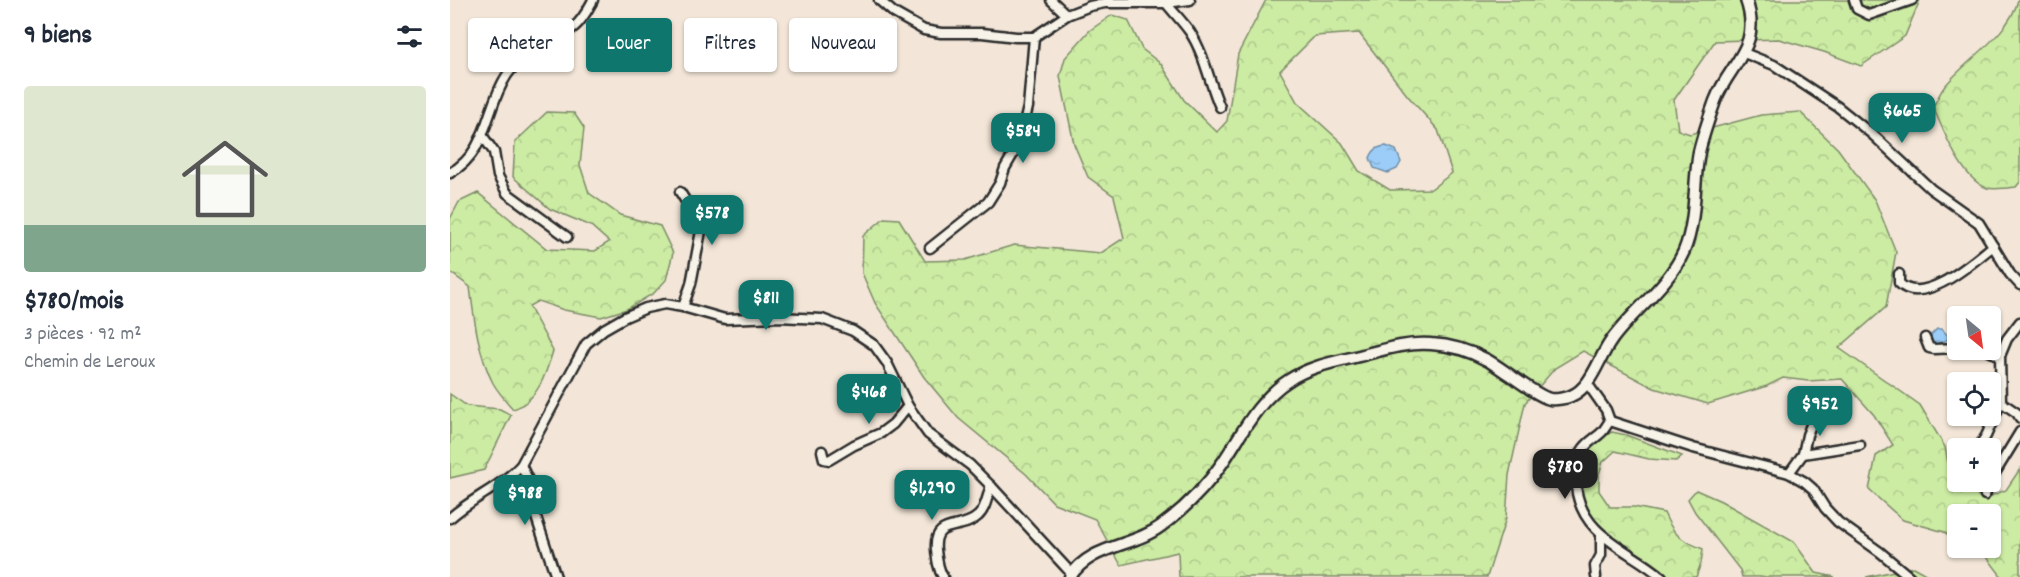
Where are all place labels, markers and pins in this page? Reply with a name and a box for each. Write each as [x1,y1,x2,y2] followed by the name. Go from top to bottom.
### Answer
[1866,93,1938,144] pin: $665
[987,113,1059,164] pin: $584
[676,195,748,246] pin: $578
[730,280,802,331] pin: $811
[833,374,905,425] pin: $468
[1784,386,1856,437] pin: $952
[1529,449,1601,500] pin: $780
[883,470,981,521] pin: $1,290
[489,475,561,526] pin: $988

